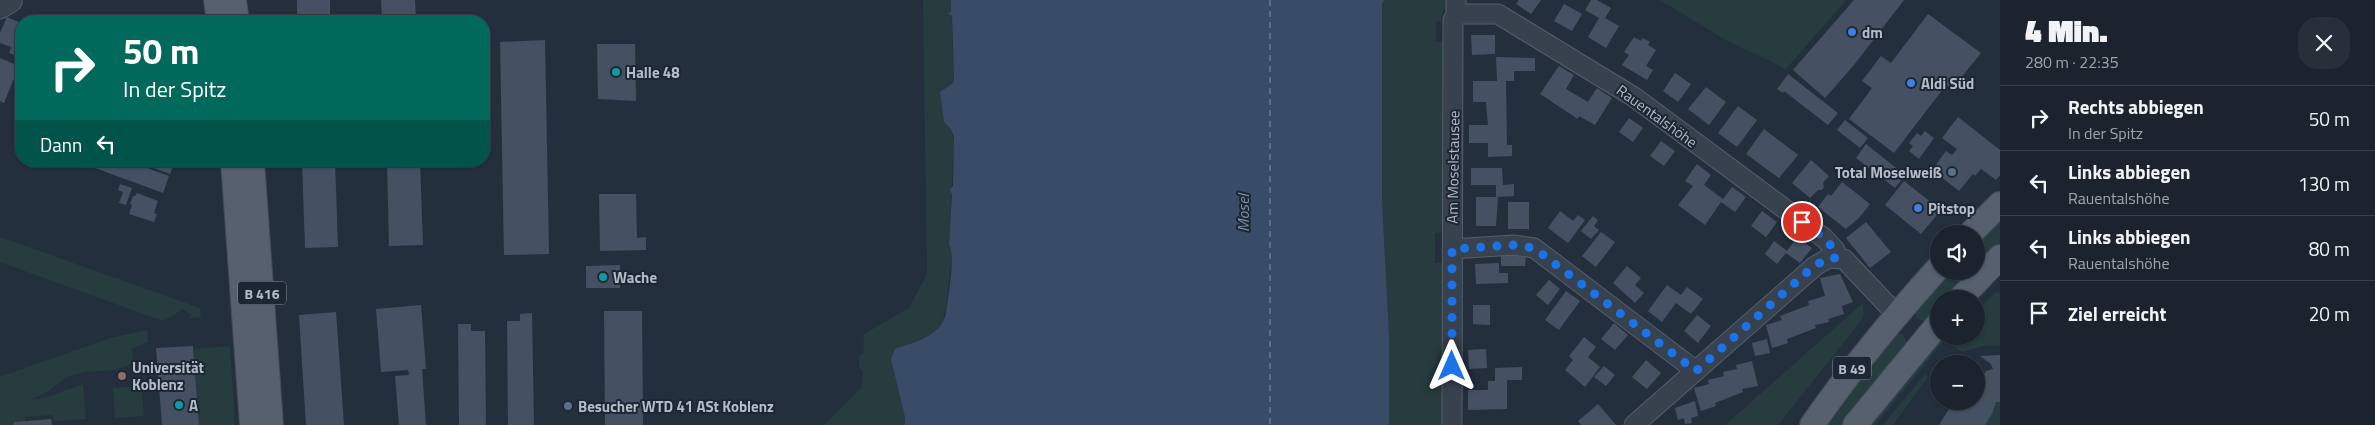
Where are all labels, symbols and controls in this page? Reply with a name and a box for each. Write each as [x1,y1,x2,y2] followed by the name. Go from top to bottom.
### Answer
[2025,8,2108,54] text: 4 Min.
[2298,17,2350,69] button: close
[1862,21,1883,44] place label: dm
[123,24,199,78] text: 50 m
[1846,26,1858,38] marker: dm
[40,35,105,100] icon: right
[2025,50,2119,74] text: 280 m · 22:35
[626,61,680,84] place label: Halle 48
[610,66,622,78] marker: Halle 48
[123,72,226,106] text: In der Spitz
[1921,72,1974,95] place label: Aldi Süd
[1905,77,1917,89] marker: Aldi Süd
[1612,79,1702,153] street label: Rauentalshöhe
[2068,92,2204,121] text: Rechts abbiegen
[2025,104,2053,132] icon: right
[2309,104,2350,133] text: 50 m
[1441,110,1465,224] street label: Am Moselstausee
[2068,121,2143,145] text: In der Spitz
[40,130,82,159] text: Dann
[92,130,120,158] icon: left
[2068,157,2191,186] text: Links abbiegen
[1835,161,1942,184] place label: Total Moselweiß
[1946,166,1958,178] marker: Total Moselweiß
[2025,169,2053,197] icon: left
[2298,169,2350,198] text: 130 m
[2068,186,2169,210] text: Rauentalshöhe
[1231,192,1255,232] water label: Mosel
[1928,197,1975,220] place label: Pitstop
[1781,201,1823,243] pin
[1912,202,1924,214] marker: Pitstop
[1788,208,1816,236] icon: arrive
[2068,222,2191,251] text: Links abbiegen
[1930,225,1985,410] map controls
[1930,225,1985,280] button: sound
[2025,234,2053,262] icon: left
[2309,234,2350,263] text: 80 m
[2068,251,2169,275] text: Rauentalshöhe
[613,266,657,289] place label: Wache
[597,271,609,283] marker: Wache
[238,282,286,304] road number: B 416
[1930,290,1985,345] button: +
[2025,299,2053,327] icon: arrive
[2068,299,2166,328] text: Ziel erreicht
[2309,299,2350,328] text: 20 m
[1425,339,1477,391] position arrow
[1930,355,1985,410] button: −
[132,356,205,396] place label: Universität Koblenz
[1833,356,1871,379] road number: B 49
[116,370,128,382] marker: Universität Koblenz
[189,394,198,417] place label: A
[578,395,774,418] place label: Besucher WTD 41 ASt Koblenz
[173,399,185,411] marker: A
[562,400,574,412] marker: Besucher WTD 41 ASt Koblenz

